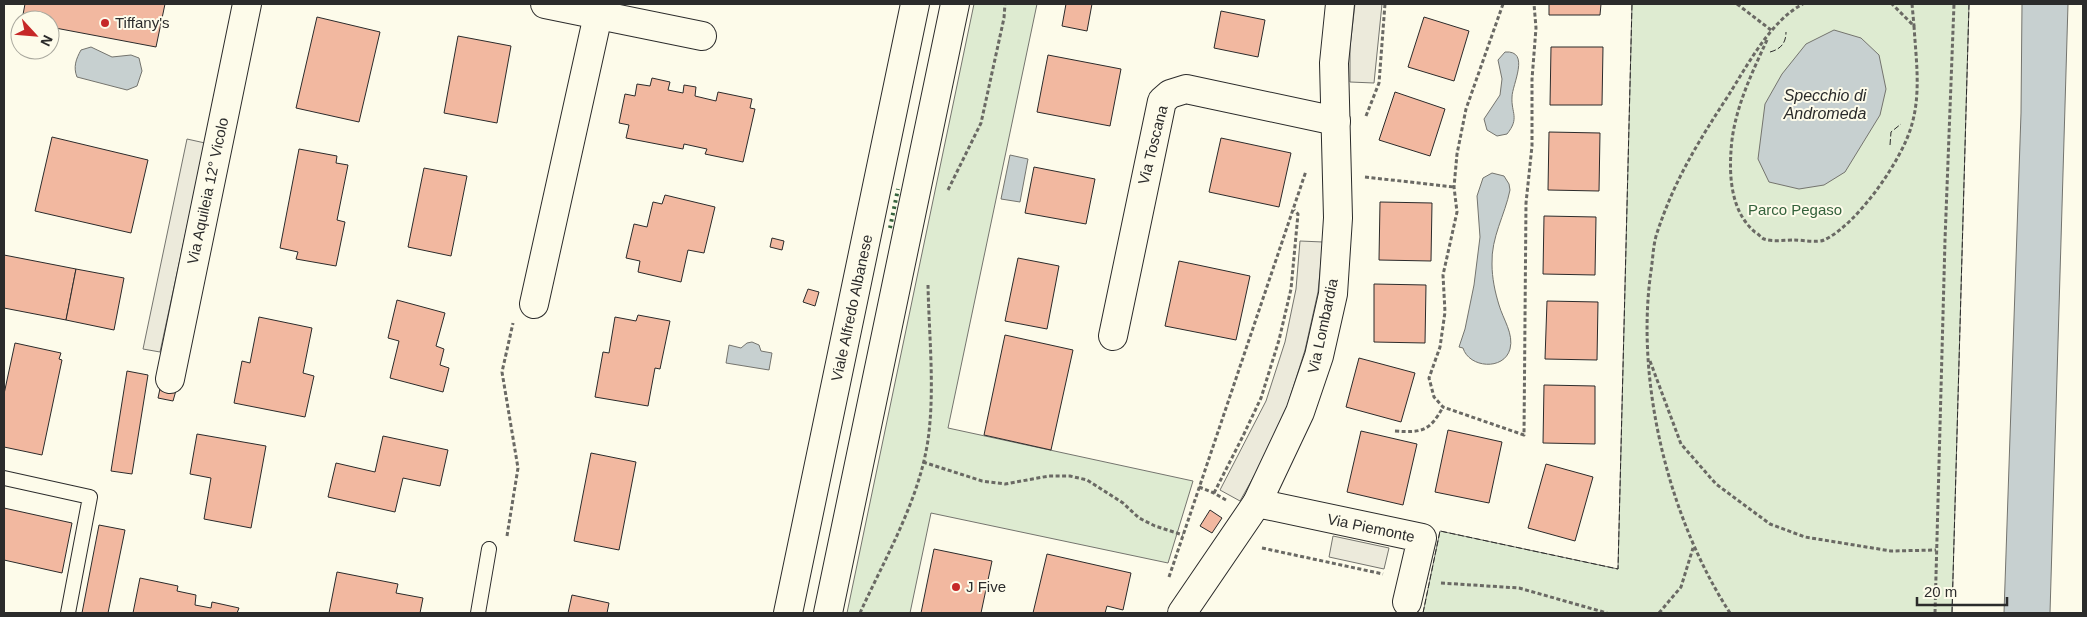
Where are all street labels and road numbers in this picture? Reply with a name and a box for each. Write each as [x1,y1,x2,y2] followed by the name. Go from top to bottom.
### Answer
[1134,103,1171,186] street label: Via Toscana
[184,116,231,266] street label: Via Aquileia 12° Vicolo
[828,233,875,383] street label: Viale Alfredo Albanese
[1304,276,1341,375] street label: Via Lombardia
[1326,510,1416,545] street label: Via Piemonte

